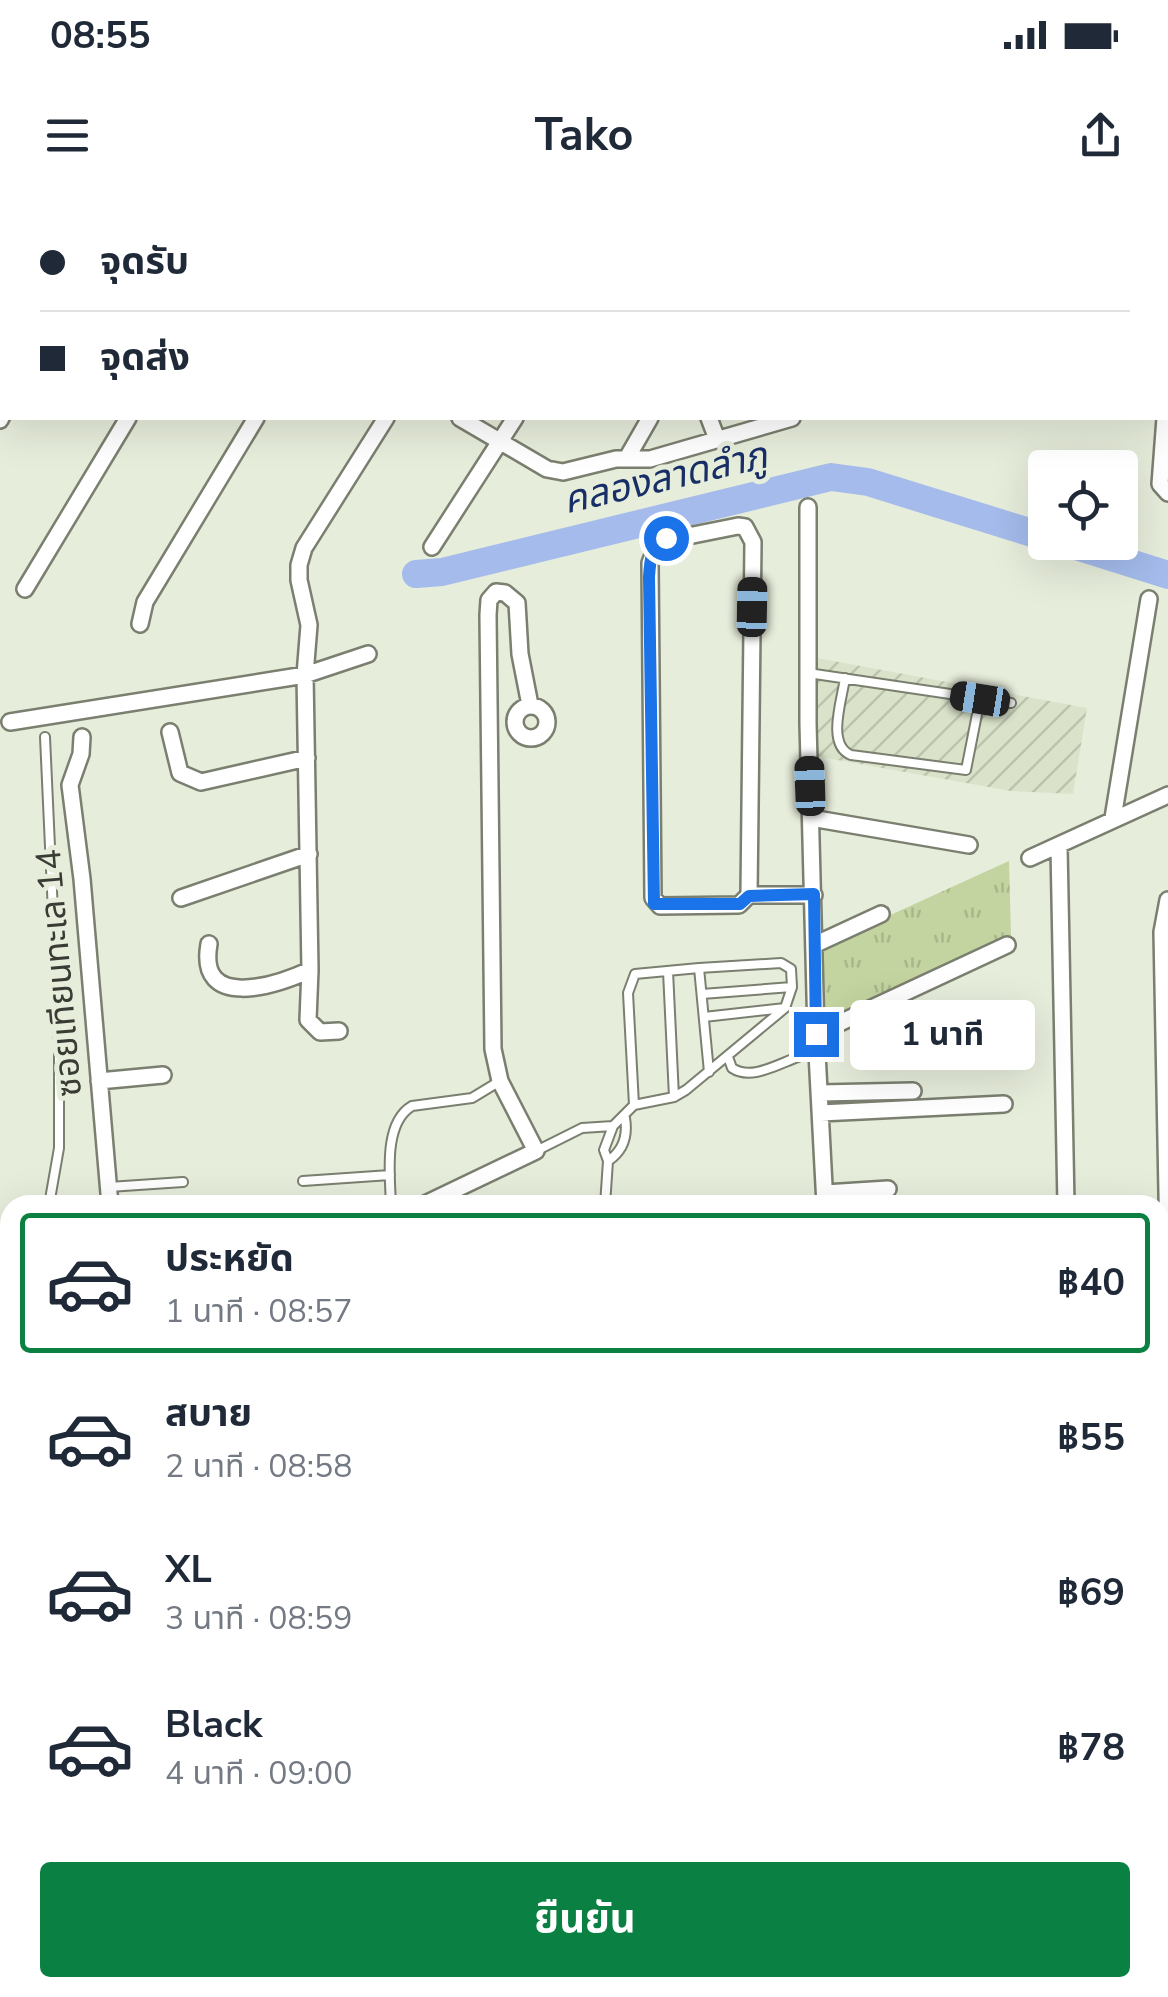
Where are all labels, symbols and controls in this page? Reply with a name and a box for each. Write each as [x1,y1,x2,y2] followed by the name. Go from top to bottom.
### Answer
[50,10,151,61] text: 08:55
[535,105,633,166] text: Tako
[40,108,95,163] icon: menu
[1073,108,1128,163] icon: share
[100,236,189,287] text: จุดรับ
[100,332,190,383] text: จุดส่ง
[558,430,773,526] water label: คลองลาดลำภู
[1028,450,1138,560] map controls
[1028,450,1138,560] button: locate
[644,516,689,561] route start
[736,577,768,637] car
[948,679,1012,719] car
[794,755,826,817] car
[25,847,93,1099] street label: ซอยเทียนทะเล 14
[851,999,1036,1069] callout: 1 นาที
[794,1012,839,1057] route end
[901,1013,984,1056] text: 1 นาที
[165,1233,294,1284] text: ประหยัด
[45,1238,135,1328] icon: car
[1057,1257,1125,1308] text: ฿40
[165,1290,352,1333] text: 1 นาที · 08:57
[165,1388,252,1439] text: สบาย
[45,1393,135,1483] icon: car
[1057,1412,1125,1463] text: ฿55
[165,1445,352,1488] text: 2 นาที · 08:58
[165,1544,212,1595] text: XL
[45,1548,135,1638] icon: car
[1057,1567,1125,1618] text: ฿69
[165,1597,352,1640] text: 3 นาที · 08:59
[165,1699,262,1750] text: Black
[45,1703,135,1793] icon: car
[1057,1722,1125,1773] text: ฿78
[165,1752,352,1795] text: 4 นาที · 09:00
[40,1862,1130,1977] button: ยืนยัน

